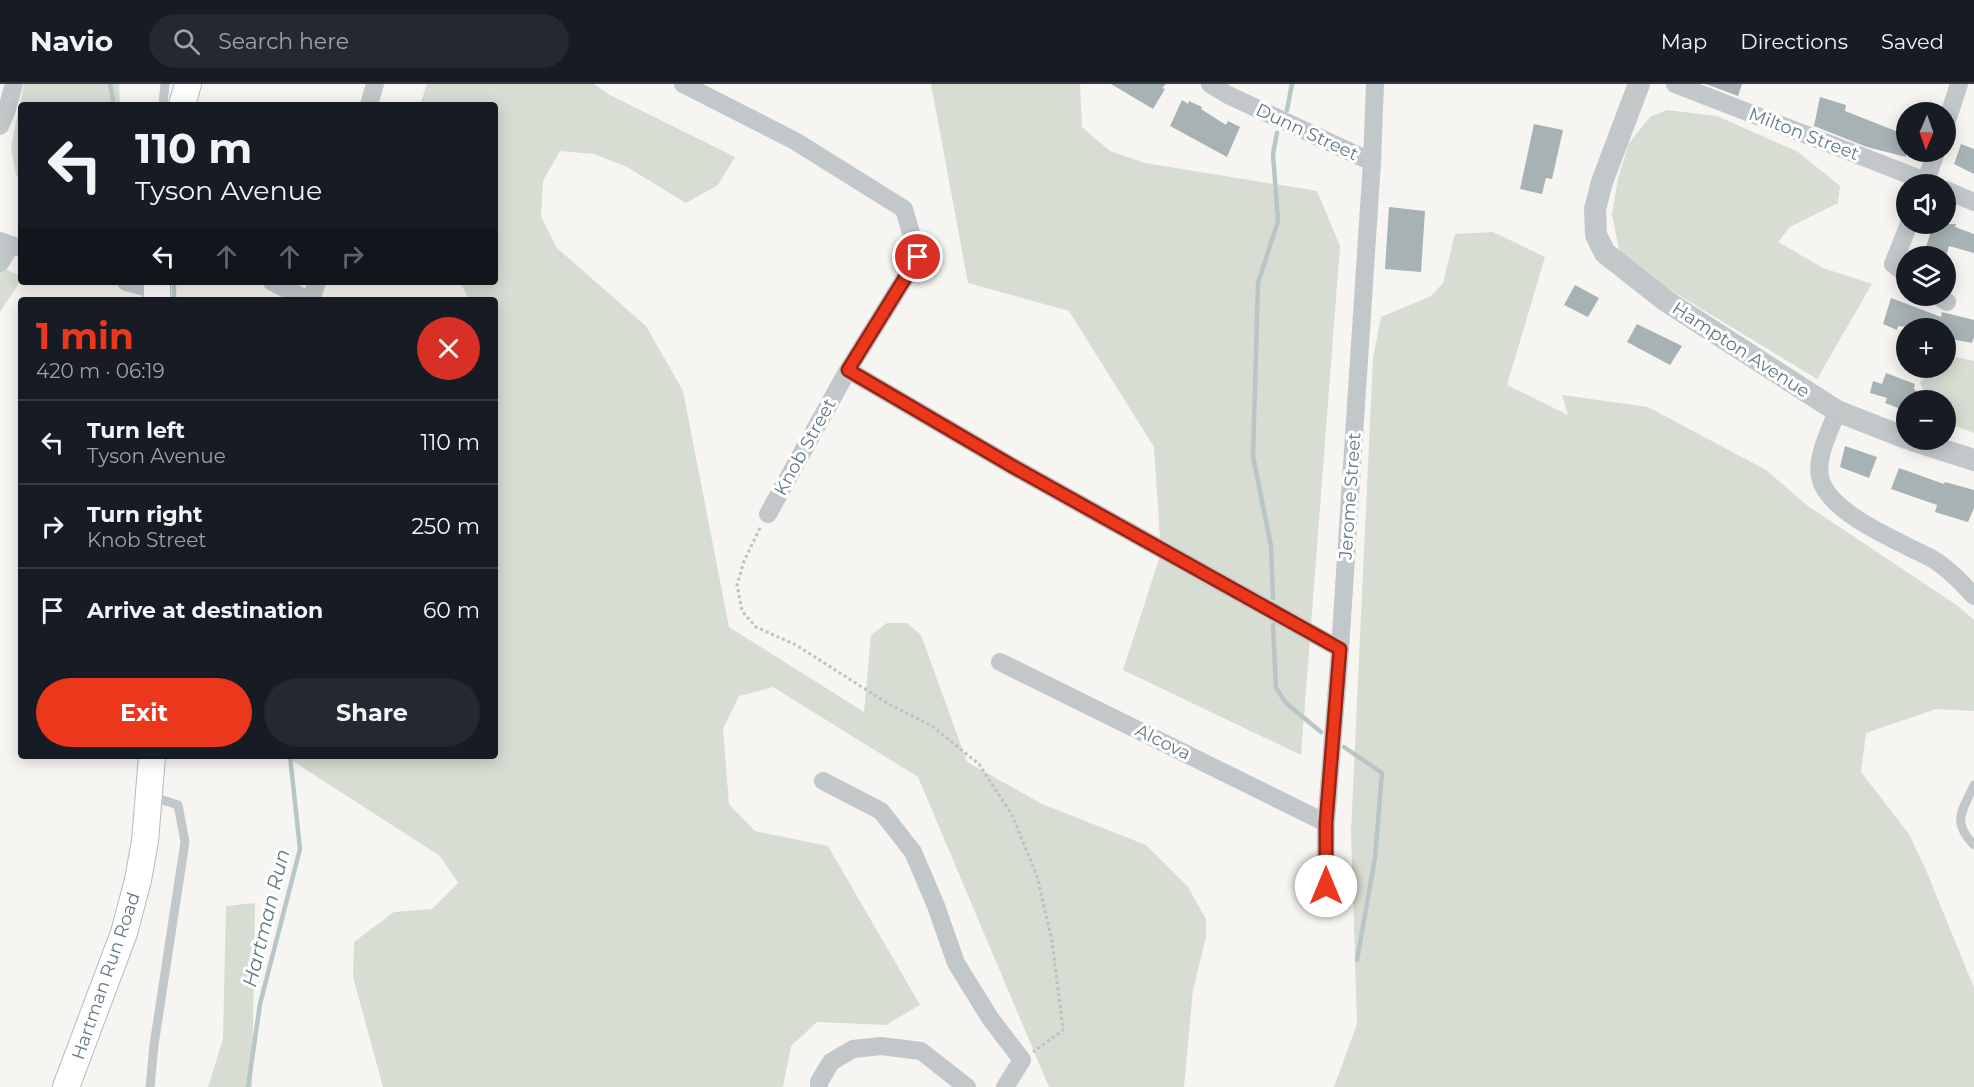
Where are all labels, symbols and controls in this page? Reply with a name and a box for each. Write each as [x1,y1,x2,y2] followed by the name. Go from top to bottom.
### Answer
[149,14,569,68] search box
[30,24,113,58] text: Navio
[170,25,203,58] icon: search
[218,28,349,55] text: Search here
[1661,29,1707,54] text: Map
[1740,29,1848,54] text: Directions
[1881,29,1944,54] text: Saved
[1252,99,1362,165] street label: Dunn Street
[1896,102,1956,162] north arrow
[1896,102,1956,450] map controls
[1746,103,1862,165] street label: Milton Street
[135,122,252,174] text: 110 m
[36,126,114,204] icon: left
[135,174,322,207] text: Tyson Avenue
[1896,174,1956,234] button: sound
[892,231,943,282] pin
[147,240,180,273] icon: left
[210,240,243,273] icon: ahead
[273,240,306,273] icon: ahead
[336,240,369,273] icon: right
[901,240,934,273] icon: arrive
[1896,246,1956,306] button: layers
[1668,297,1814,403] street label: Hampton Avenue
[36,314,134,358] text: 1 min
[417,317,480,380] button: close
[1896,318,1956,378] button: +
[36,359,165,383] text: 420 m · 06:19
[1896,390,1956,450] button: −
[769,395,841,499] street label: Knob Street
[87,417,185,444] text: Turn left
[36,426,69,459] icon: left
[420,429,480,456] text: 110 m
[1335,432,1365,561] street label: Jerome Street
[87,444,226,468] text: Tyson Avenue
[87,501,202,528] text: Turn right
[36,510,69,543] icon: right
[411,513,480,540] text: 250 m
[87,528,206,552] text: Knob Street
[36,594,69,627] icon: arrive
[87,597,323,624] text: Arrive at destination
[423,597,480,624] text: 60 m
[36,678,252,747] button: Exit
[264,678,480,747] button: Share
[1132,719,1194,765] street label: Alcova
[237,847,295,989] water label: Hartman Run
[1294,854,1358,918] position arrow
[67,889,145,1063] street label: Hartman Run Road

